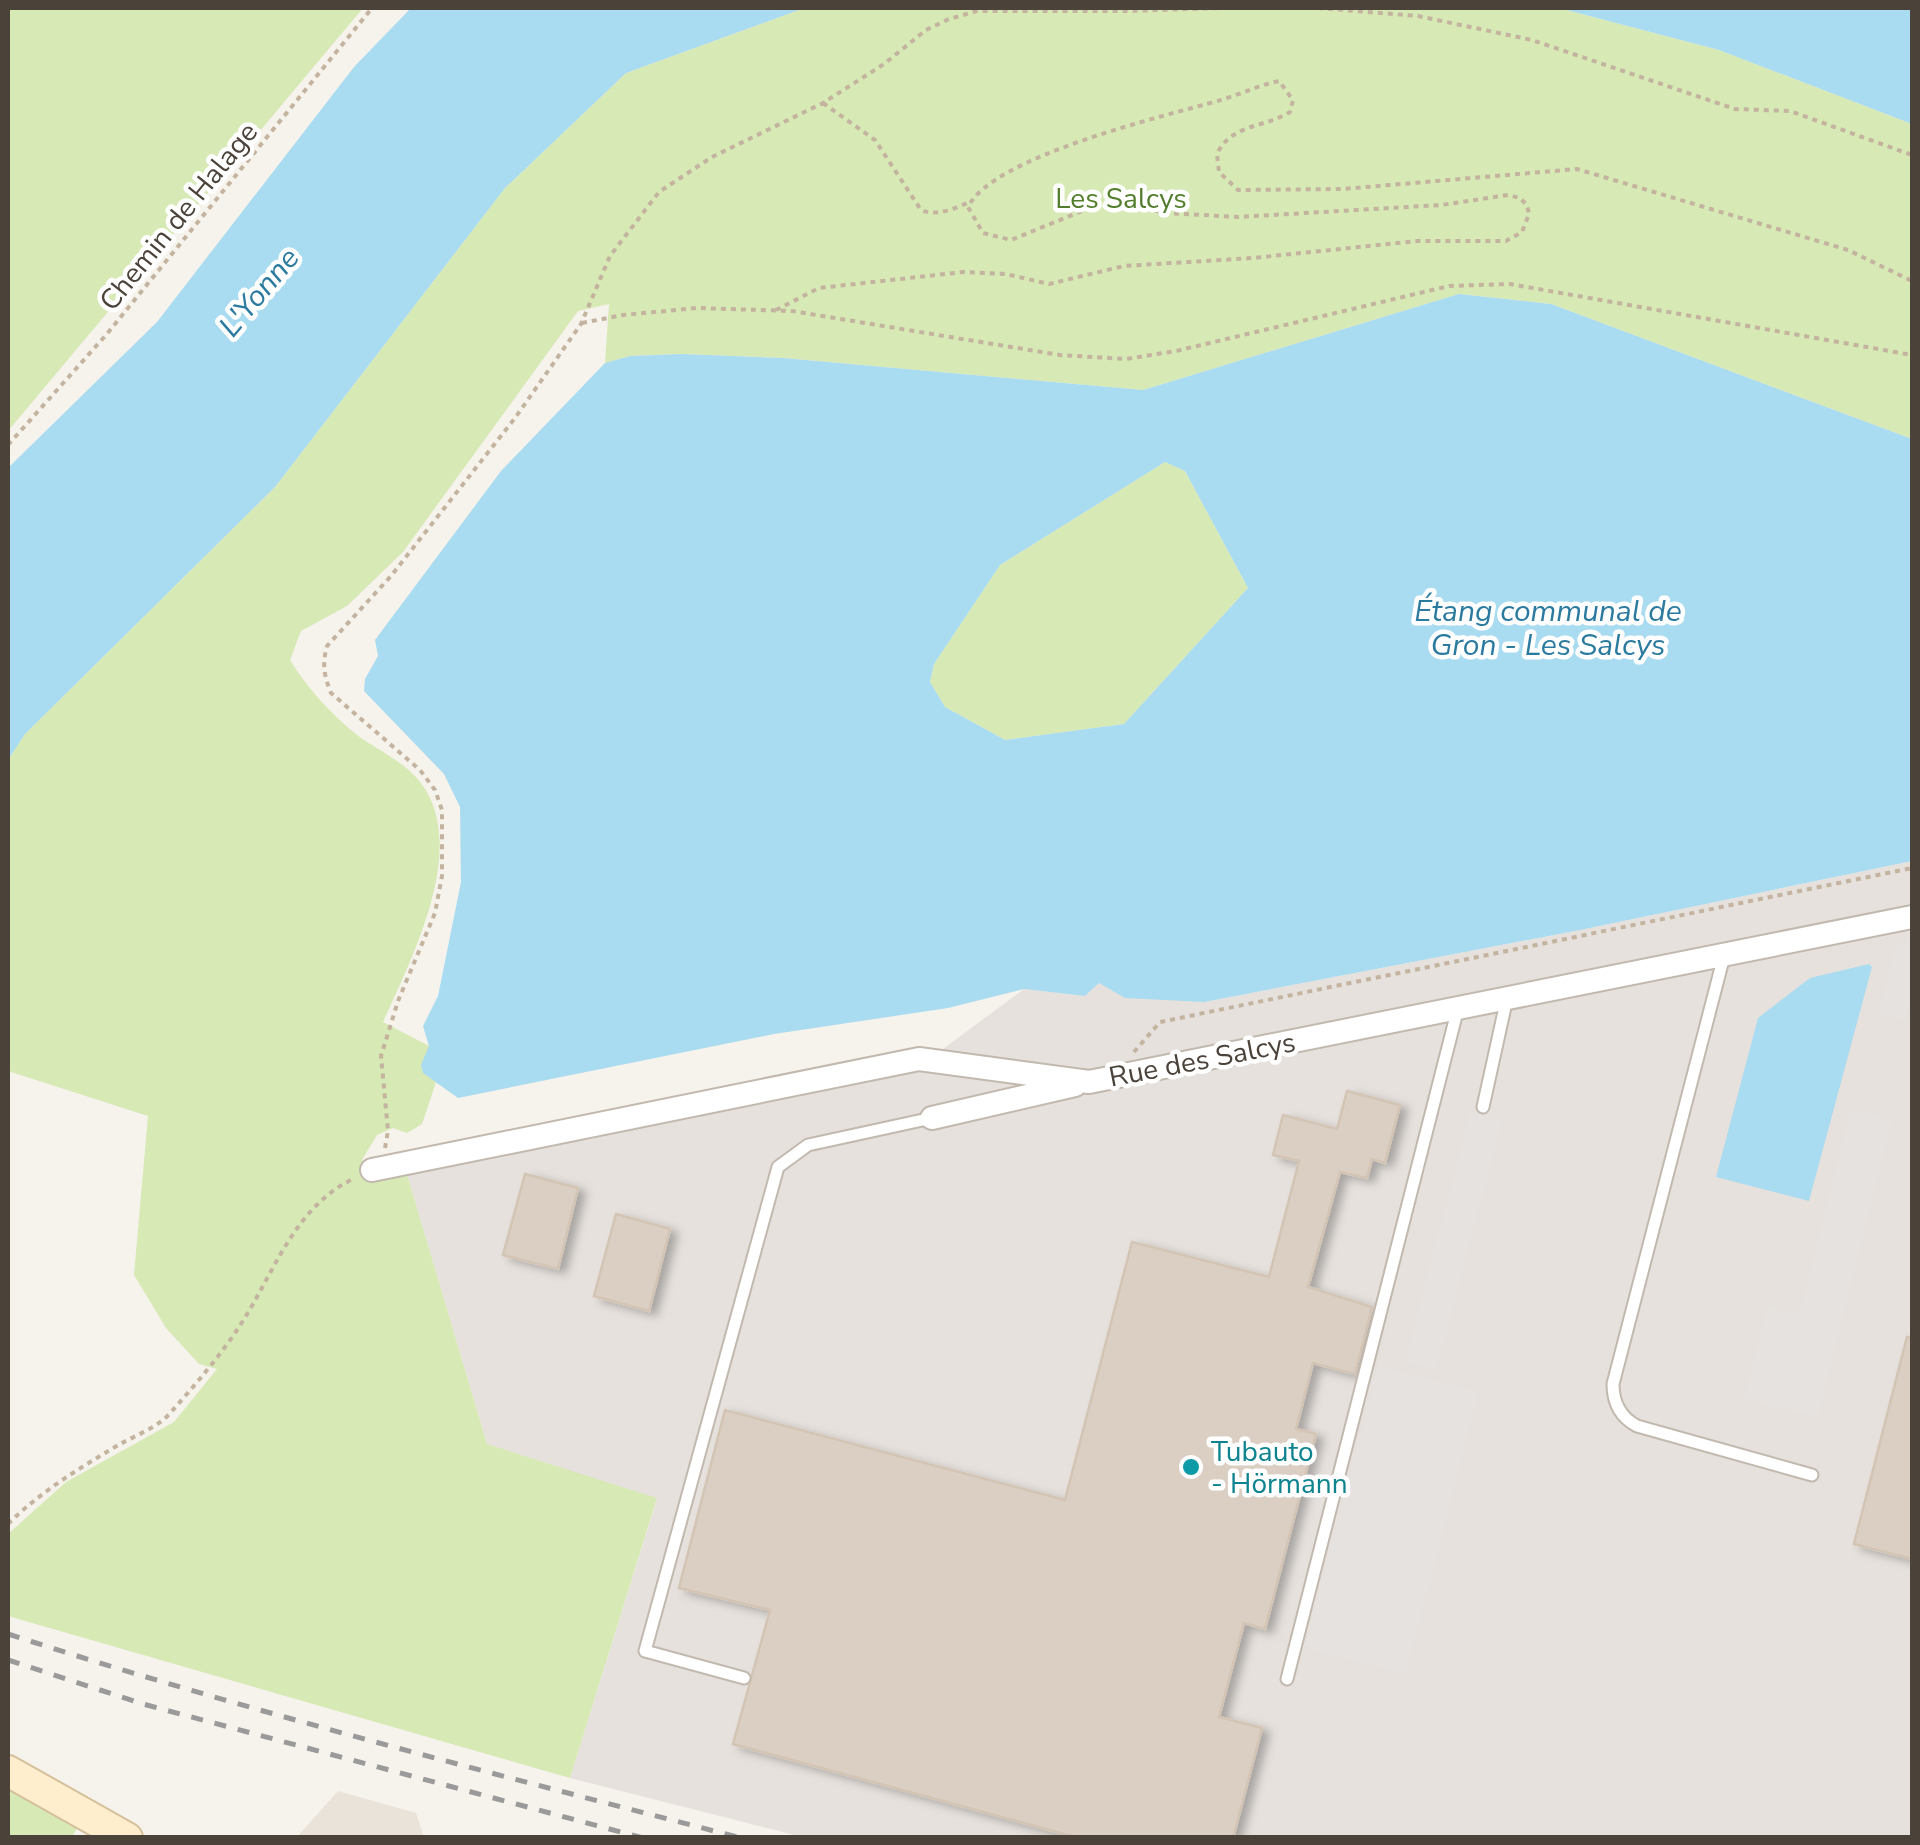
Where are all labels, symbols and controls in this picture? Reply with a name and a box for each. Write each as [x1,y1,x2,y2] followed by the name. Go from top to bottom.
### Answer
[91,114,267,319] street label: Chemin de Halage
[1055,180,1187,218] park label: Les Salcys
[210,239,309,346] water label: L'Yonne
[1414,591,1682,666] water label: Étang communal de Gron - Les Salcys
[1106,1023,1299,1097] street label: Rue des Salcys
[1211,1433,1348,1503] place label: Tubauto - Hörmann
[1180,1456,1202,1478] marker: Tubauto - Hörmann

